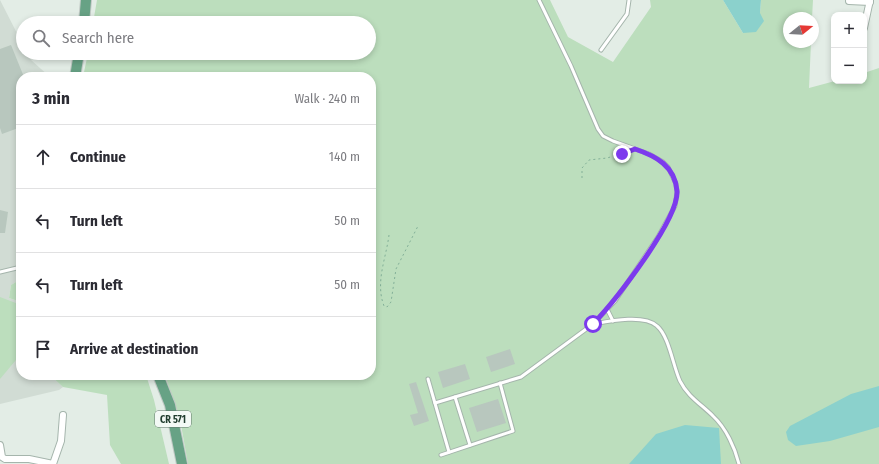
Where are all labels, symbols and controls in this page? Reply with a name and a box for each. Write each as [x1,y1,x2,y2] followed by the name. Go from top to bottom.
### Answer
[783,12,819,48] north arrow
[831,12,867,84] map controls
[831,12,867,48] button: +
[16,16,376,60] search box
[30,27,52,49] icon: search
[62,29,134,47] text: Search here
[831,48,867,84] button: −
[32,88,70,109] text: 3 min
[294,91,360,106] text: Walk · 240 m
[613,145,631,163] route end
[32,146,54,168] icon: ahead
[70,148,126,166] text: Continue
[329,149,360,164] text: 140 m
[32,210,54,232] icon: left
[70,212,123,230] text: Turn left
[334,213,360,228] text: 50 m
[32,274,54,296] icon: left
[70,276,123,294] text: Turn left
[334,277,360,292] text: 50 m
[584,315,602,333] route start
[32,338,54,360] icon: arrive
[70,340,198,358] text: Arrive at destination
[155,411,191,427] road number: CR 571

